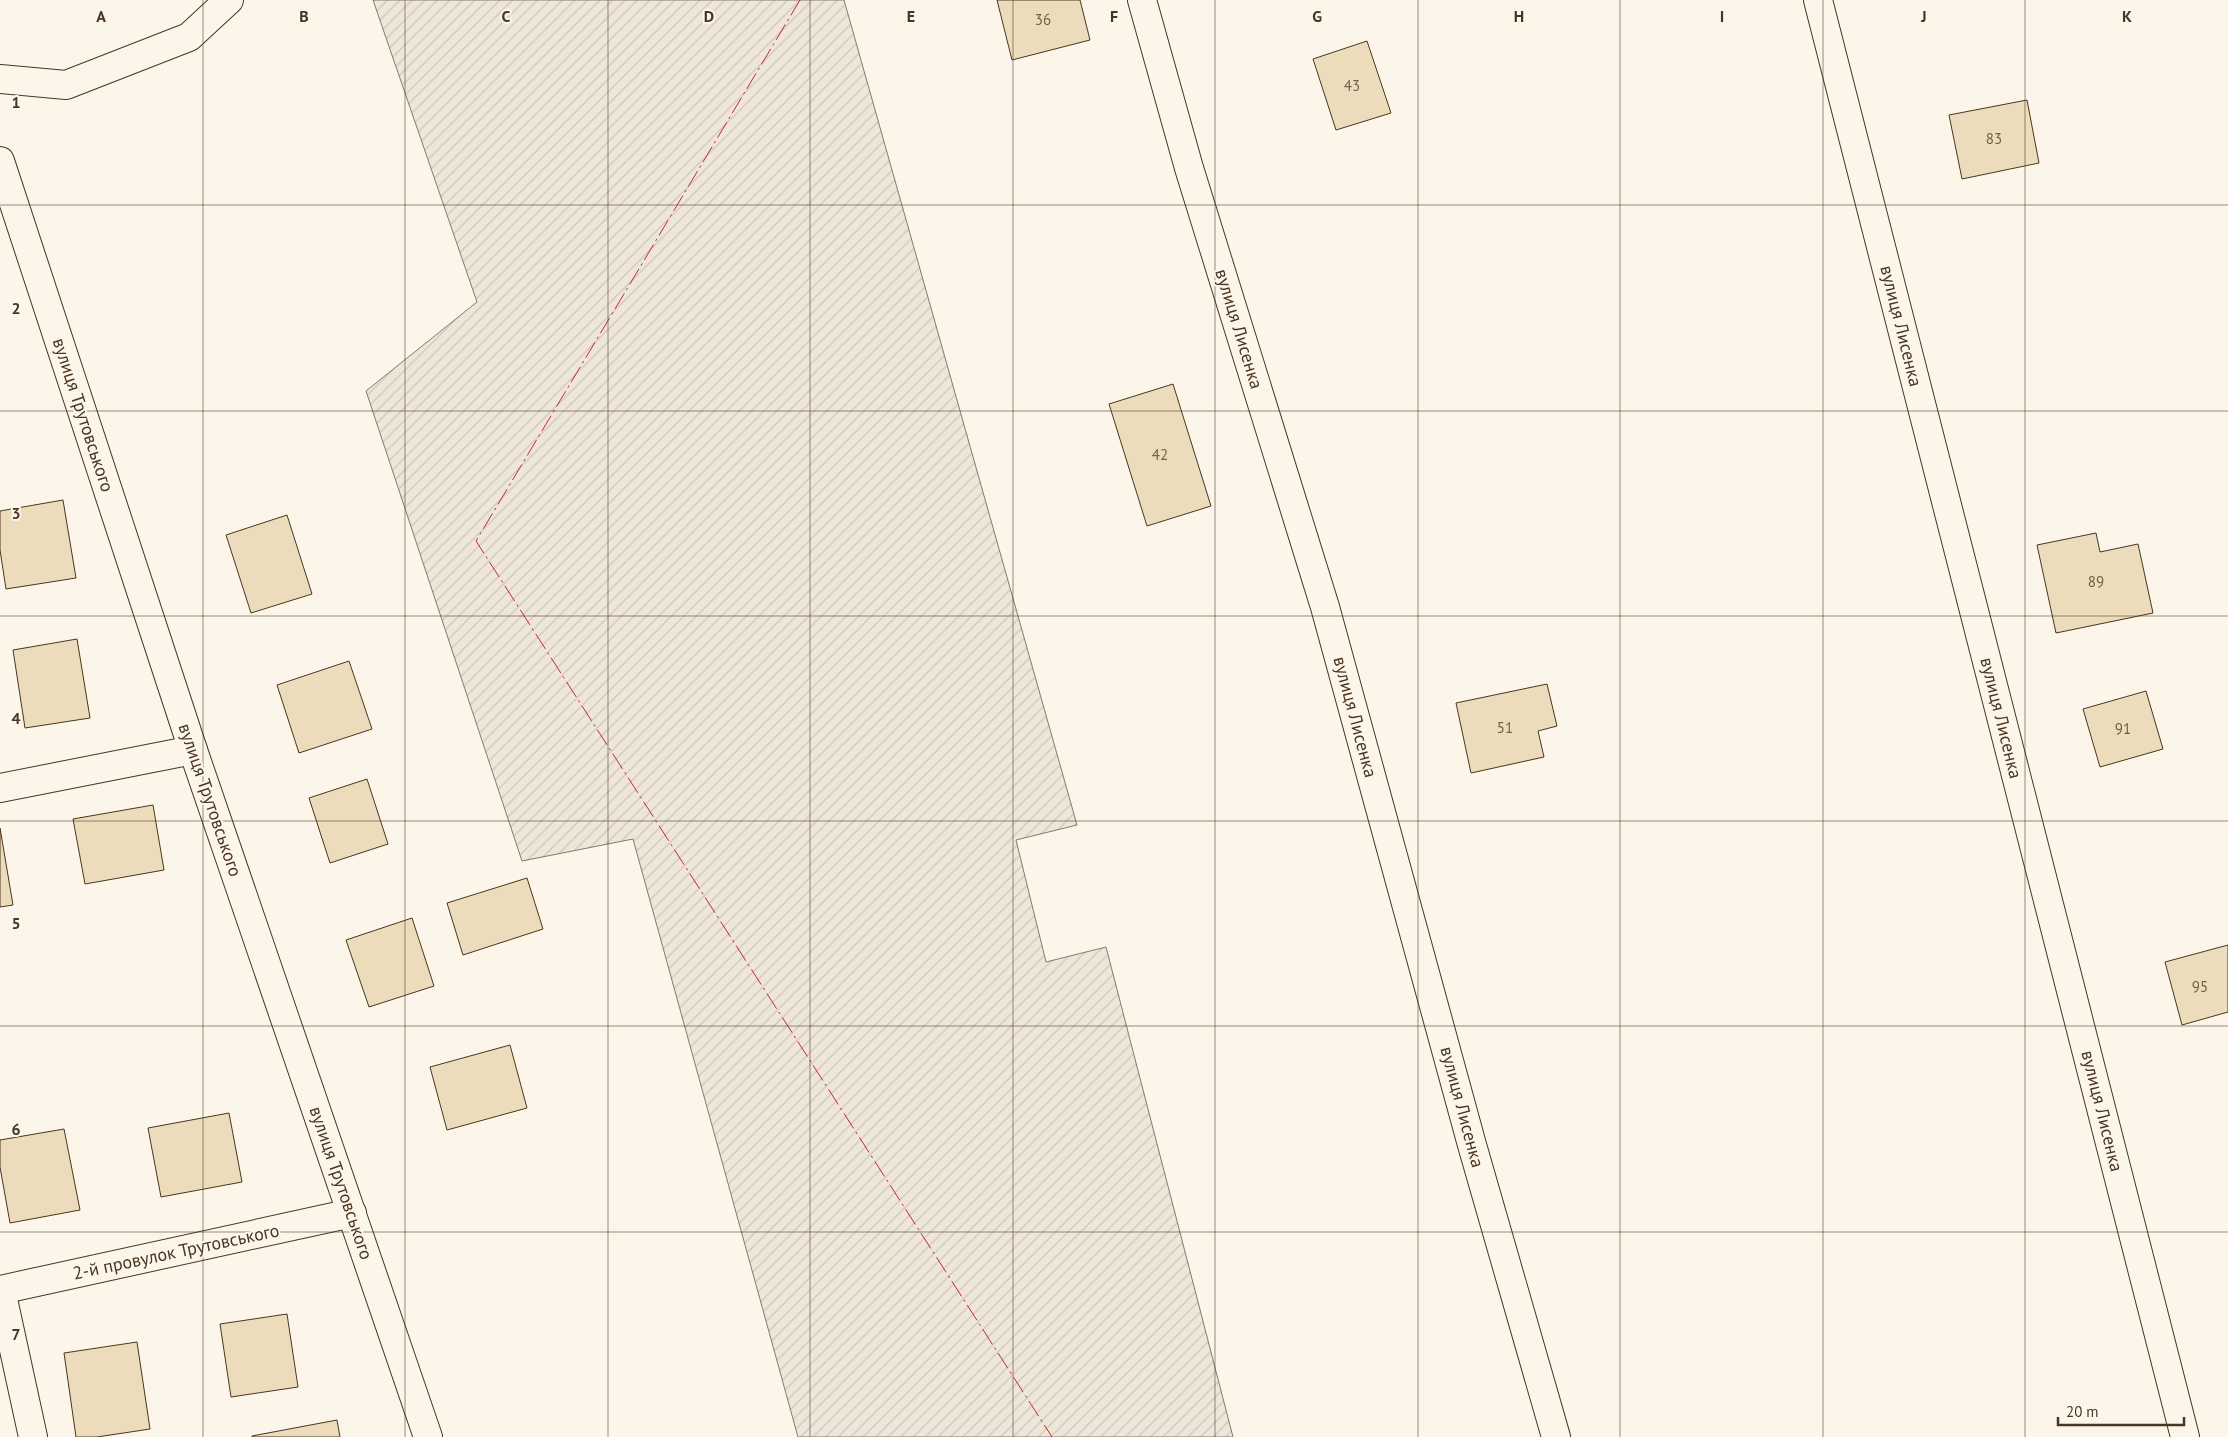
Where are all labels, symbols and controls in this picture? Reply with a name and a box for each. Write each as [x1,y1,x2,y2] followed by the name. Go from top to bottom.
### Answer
[96,6,106,26] text: A
[299,6,309,26] text: B
[502,6,511,26] text: C
[704,6,714,26] text: D
[907,6,915,26] text: E
[1110,6,1118,26] text: F
[1312,6,1322,26] text: G
[1514,6,1524,26] text: H
[1720,6,1724,26] text: I
[1920,6,1927,26] text: J
[2122,6,2132,26] text: K
[1035,10,1051,29] house number: 36
[1344,76,1360,95] house number: 43
[11,92,21,112] text: 1
[1986,129,2002,148] house number: 83
[1875,263,1928,389] street label: вулиця Лисенка
[1210,266,1269,392] street label: вулиця Лисенка
[11,298,21,318] text: 2
[48,335,119,495] street label: вулиця Трутовського
[1152,445,1168,464] house number: 42
[11,503,21,523] text: 3
[2088,572,2104,591] house number: 89
[1328,654,1383,780] street label: вулиця Лисенка
[1975,655,2028,781] street label: вулиця Лисенка
[11,708,21,728] text: 4
[1497,718,1513,737] house number: 51
[2115,719,2131,738] house number: 91
[173,720,247,880] street label: вулиця Трутовського
[11,913,21,933] text: 5
[2192,977,2208,996] house number: 95
[1435,1044,1490,1170] street label: вулиця Лисенка
[2076,1048,2129,1174] street label: вулиця Лисенка
[304,1103,378,1263] street label: вулиця Трутовського
[11,1119,21,1139] text: 6
[71,1218,281,1285] street label: 2-й провулок Трутовського
[11,1324,21,1344] text: 7
[2058,1394,2184,1426] scale bar
[2066,1402,2099,1421] text: 20 m

